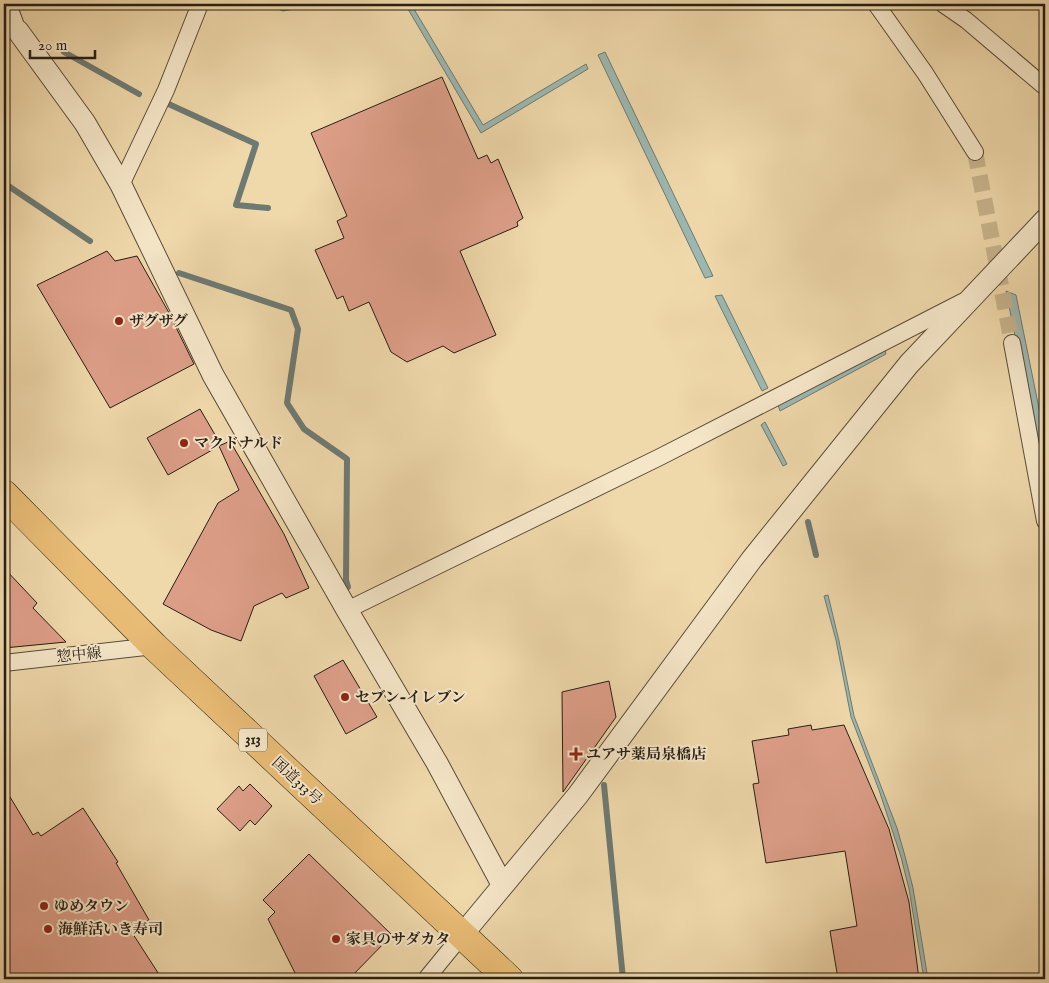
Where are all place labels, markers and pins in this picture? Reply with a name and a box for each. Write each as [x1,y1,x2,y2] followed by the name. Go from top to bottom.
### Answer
[129,312,188,331] place label: ザグザグ
[113,315,125,327] marker: ザグザグ
[194,434,283,453] place label: マクドナルド
[178,437,190,449] marker: マクドナルド
[355,688,466,707] place label: セブン-イレブン
[339,691,351,703] marker: セブン-イレブン
[586,745,706,764] place label: ユアサ薬局泉橋店
[570,748,582,760] marker: ユアサ薬局泉橋店
[54,897,129,916] place label: ゆめタウン
[38,900,50,912] marker: ゆめタウン
[58,920,163,939] place label: 海鮮活いき寿司
[42,923,54,935] marker: 海鮮活いき寿司
[346,930,450,949] place label: 家具のサダカタ
[330,933,342,945] marker: 家具のサダカタ

